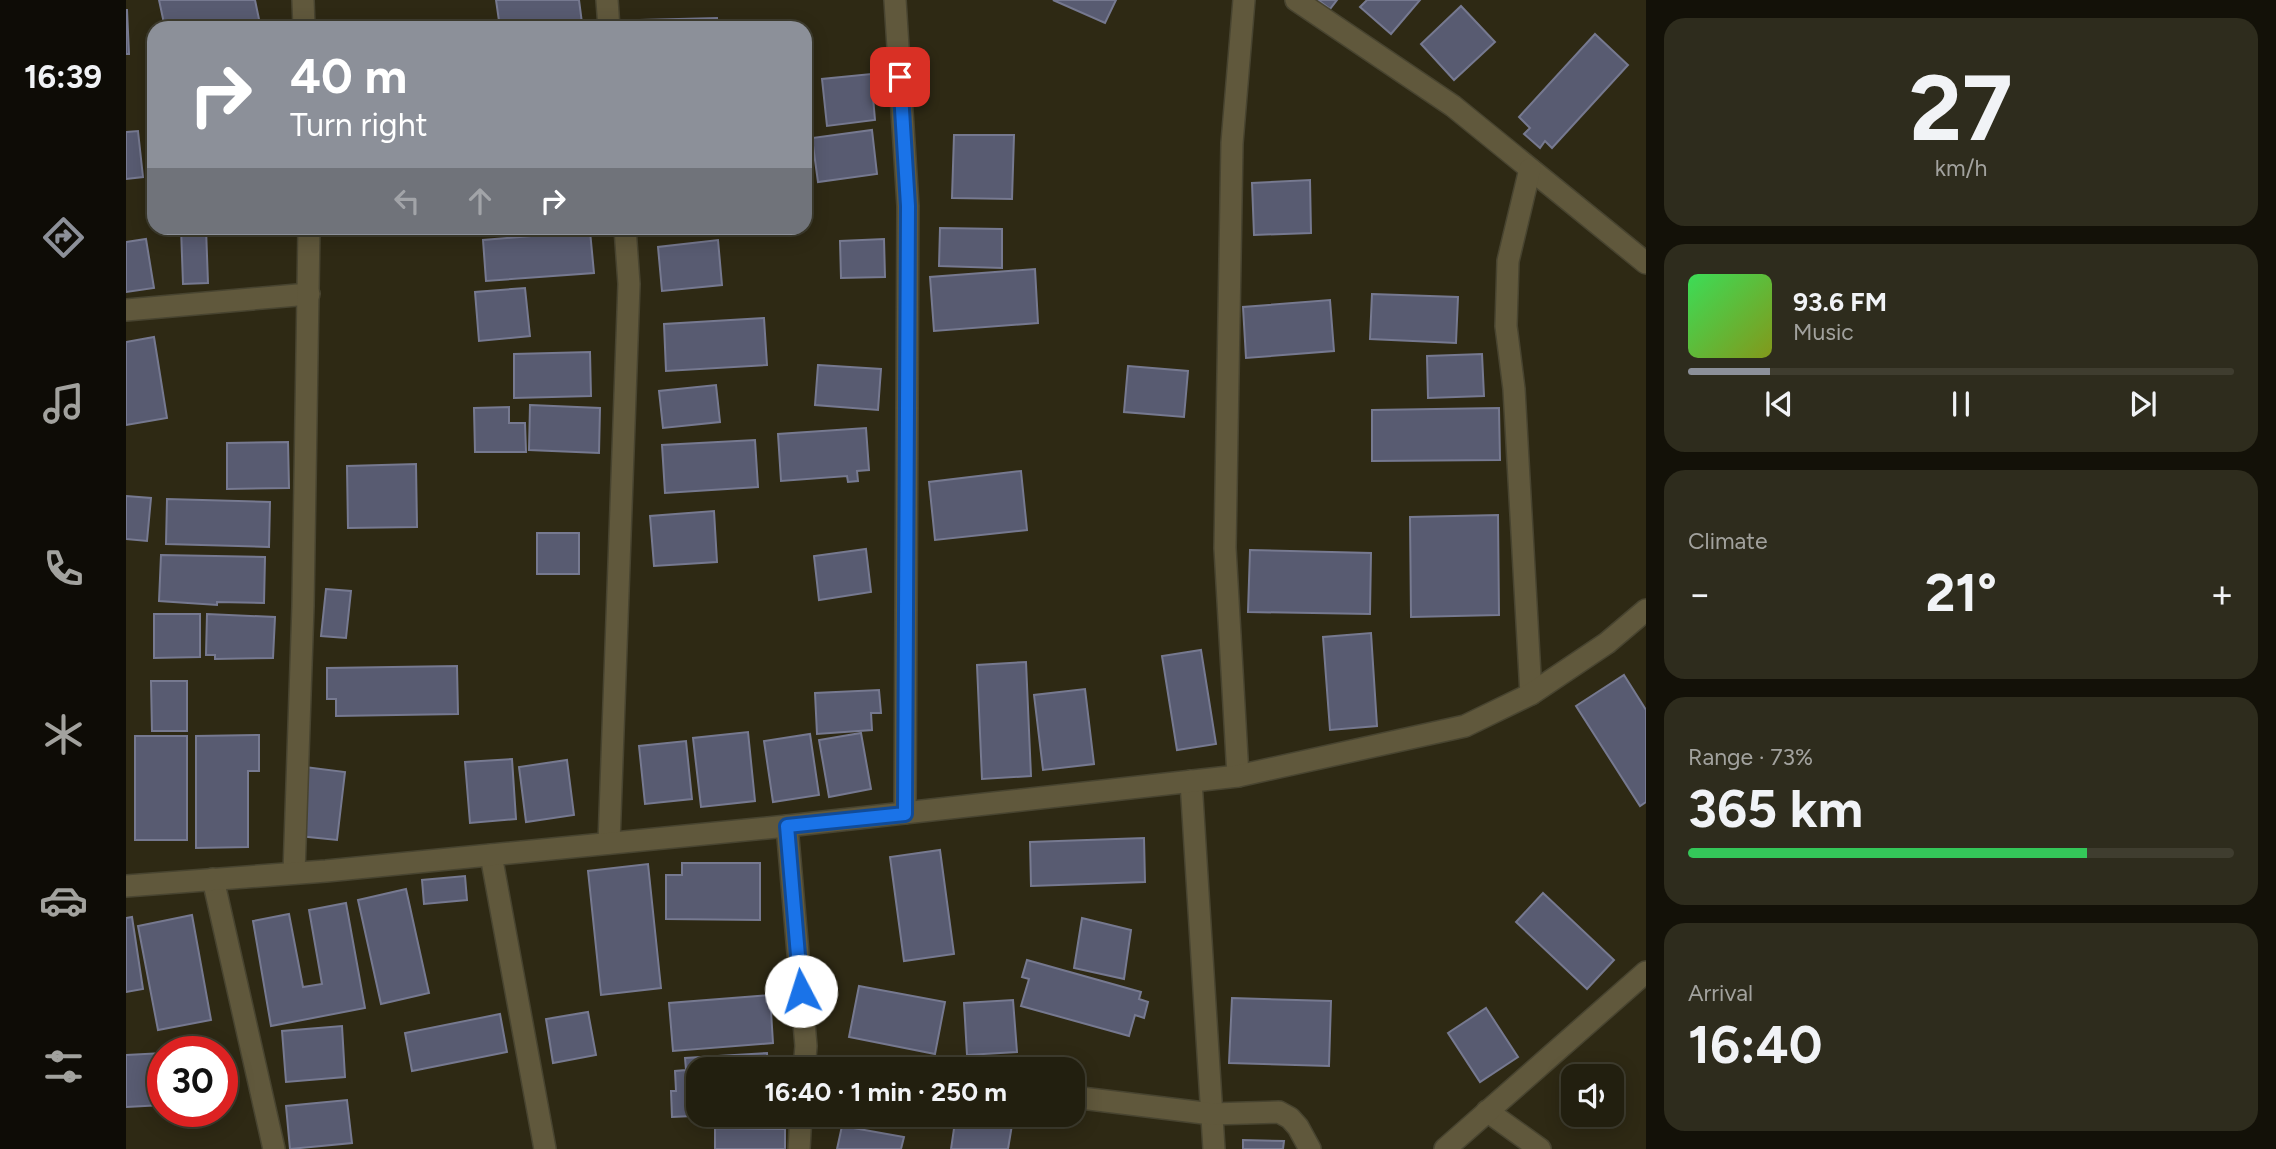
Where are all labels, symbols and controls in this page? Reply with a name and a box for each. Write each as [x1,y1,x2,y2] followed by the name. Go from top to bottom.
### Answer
[290,46,407,105] text: 40 m
[870,47,930,107] pin
[175,49,266,140] icon: right
[1909,54,2013,163] text: 27
[24,58,102,96] text: 16:39
[881,58,919,96] icon: arrive
[290,106,428,144] text: Turn right
[1935,154,1987,182] text: km/h
[388,182,426,220] icon: left
[461,182,499,220] icon: ahead
[534,182,572,220] icon: right
[39,213,88,262] icon: directions
[1793,286,1887,318] text: 93.6 FM
[1793,318,1854,346] text: Music
[39,379,88,428] icon: music
[1760,385,1798,423] icon: previous
[1942,385,1980,423] icon: pause
[2124,385,2162,423] icon: next
[1688,527,1767,555] text: Climate
[39,544,88,593] icon: phone
[1925,562,1997,624] text: 21°
[1688,571,1712,617] text: −
[2210,571,2234,617] text: +
[39,710,88,759] icon: climate
[1688,743,1813,771] text: Range · 73%
[1688,778,1863,840] text: 365 km
[39,876,88,925] icon: car
[764,954,838,1028] position arrow
[1688,979,1753,1007] text: Arrival
[1688,1014,1822,1076] text: 16:40
[147,1036,238,1127] speed limit sign: 30
[39,1042,88,1091] icon: filters
[1561,1064,1624,1127] map controls
[1561,1064,1624,1127] button: sound
[764,1076,1007,1108] text: 16:40 · 1 min · 250 m

